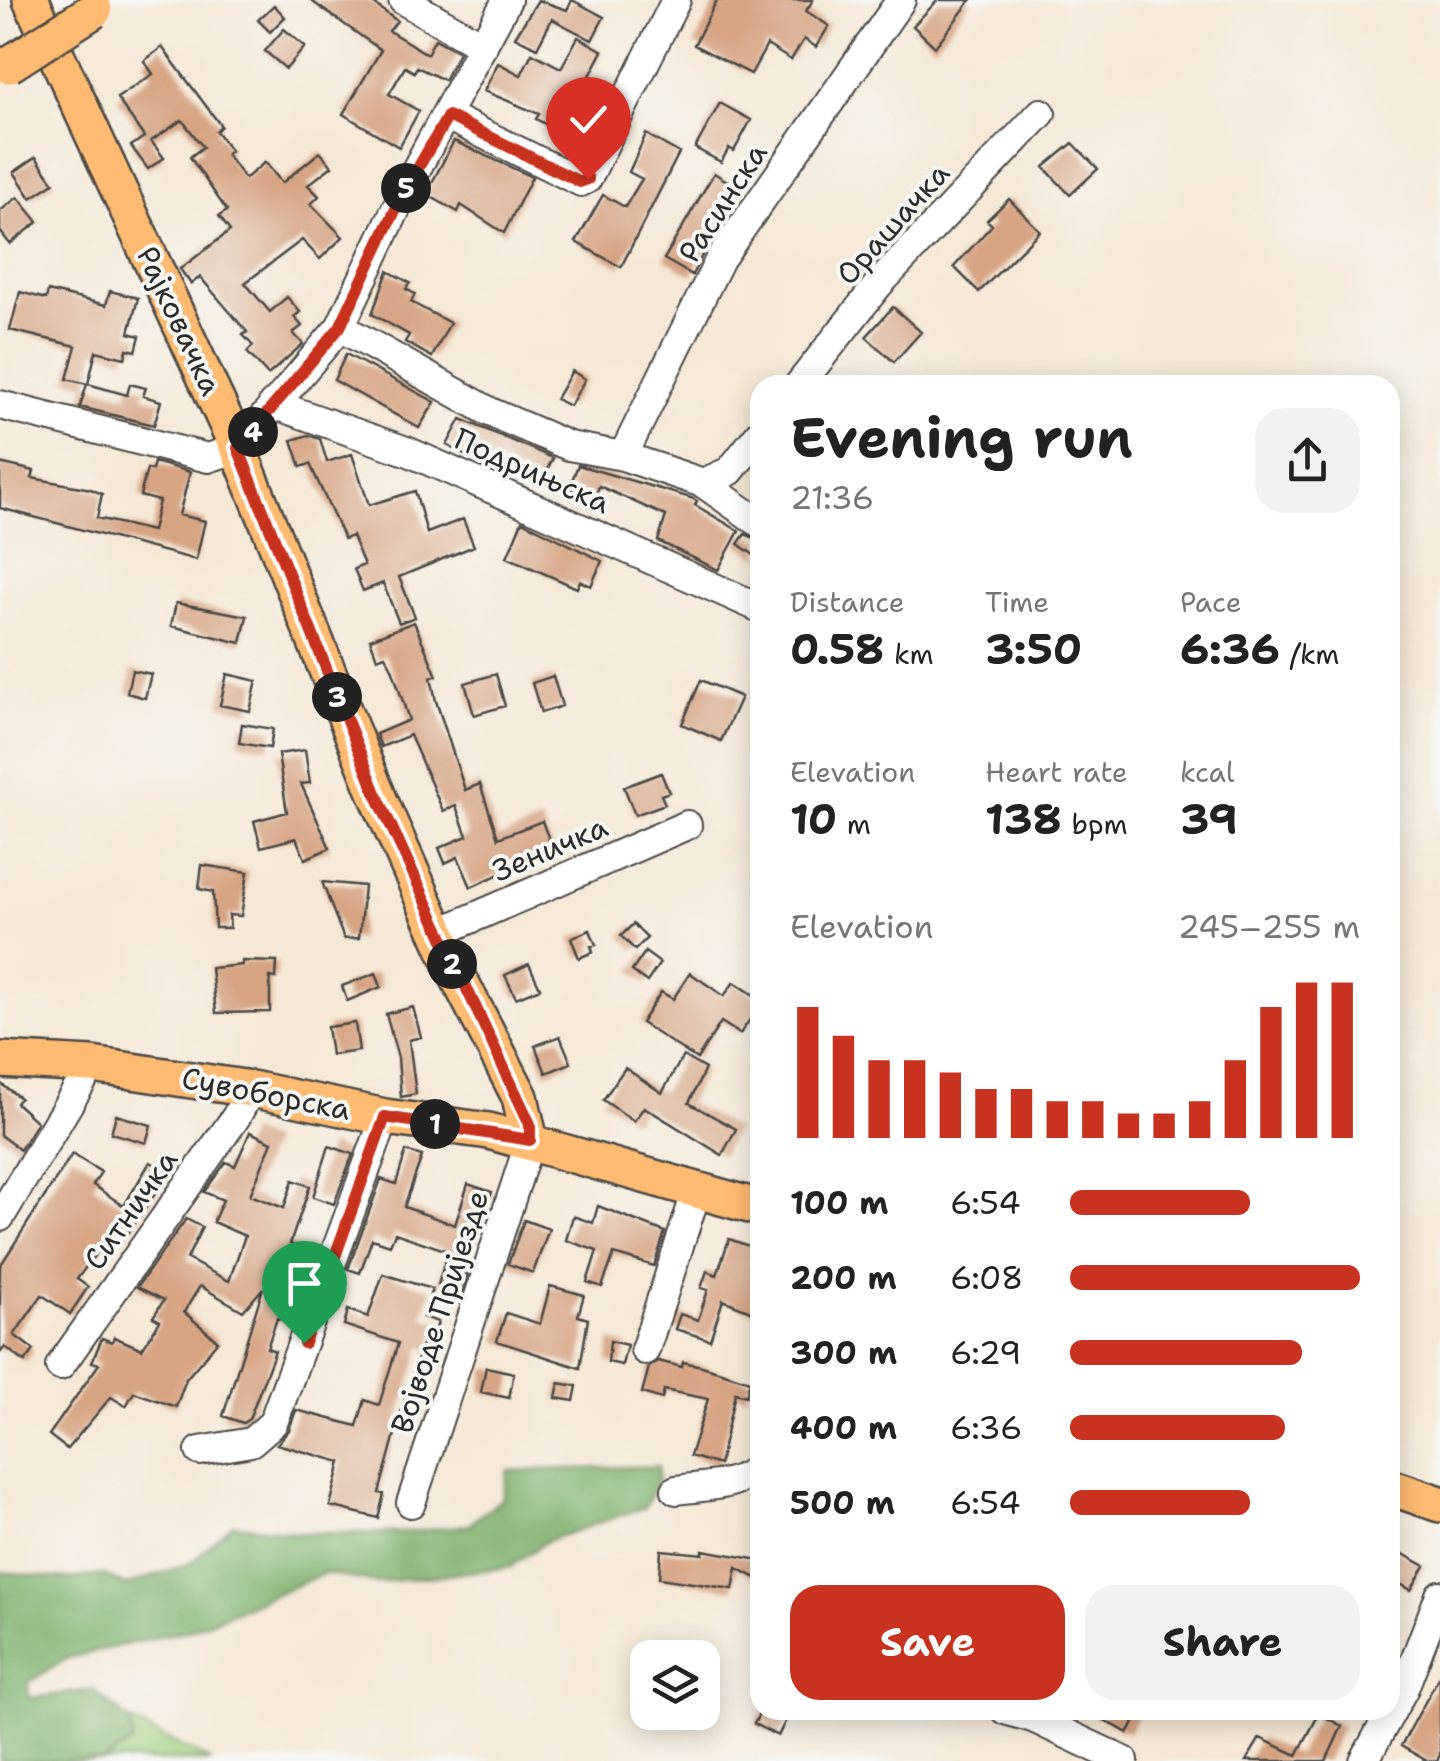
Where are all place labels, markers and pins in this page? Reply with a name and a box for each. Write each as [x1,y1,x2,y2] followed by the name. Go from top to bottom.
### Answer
[546,77,631,180] pin
[381,163,431,213] pin: 5
[228,407,278,457] pin: 4
[312,672,362,722] pin: 3
[427,939,477,989] pin: 2
[410,1099,460,1149] pin: 1
[262,1241,347,1344] pin

